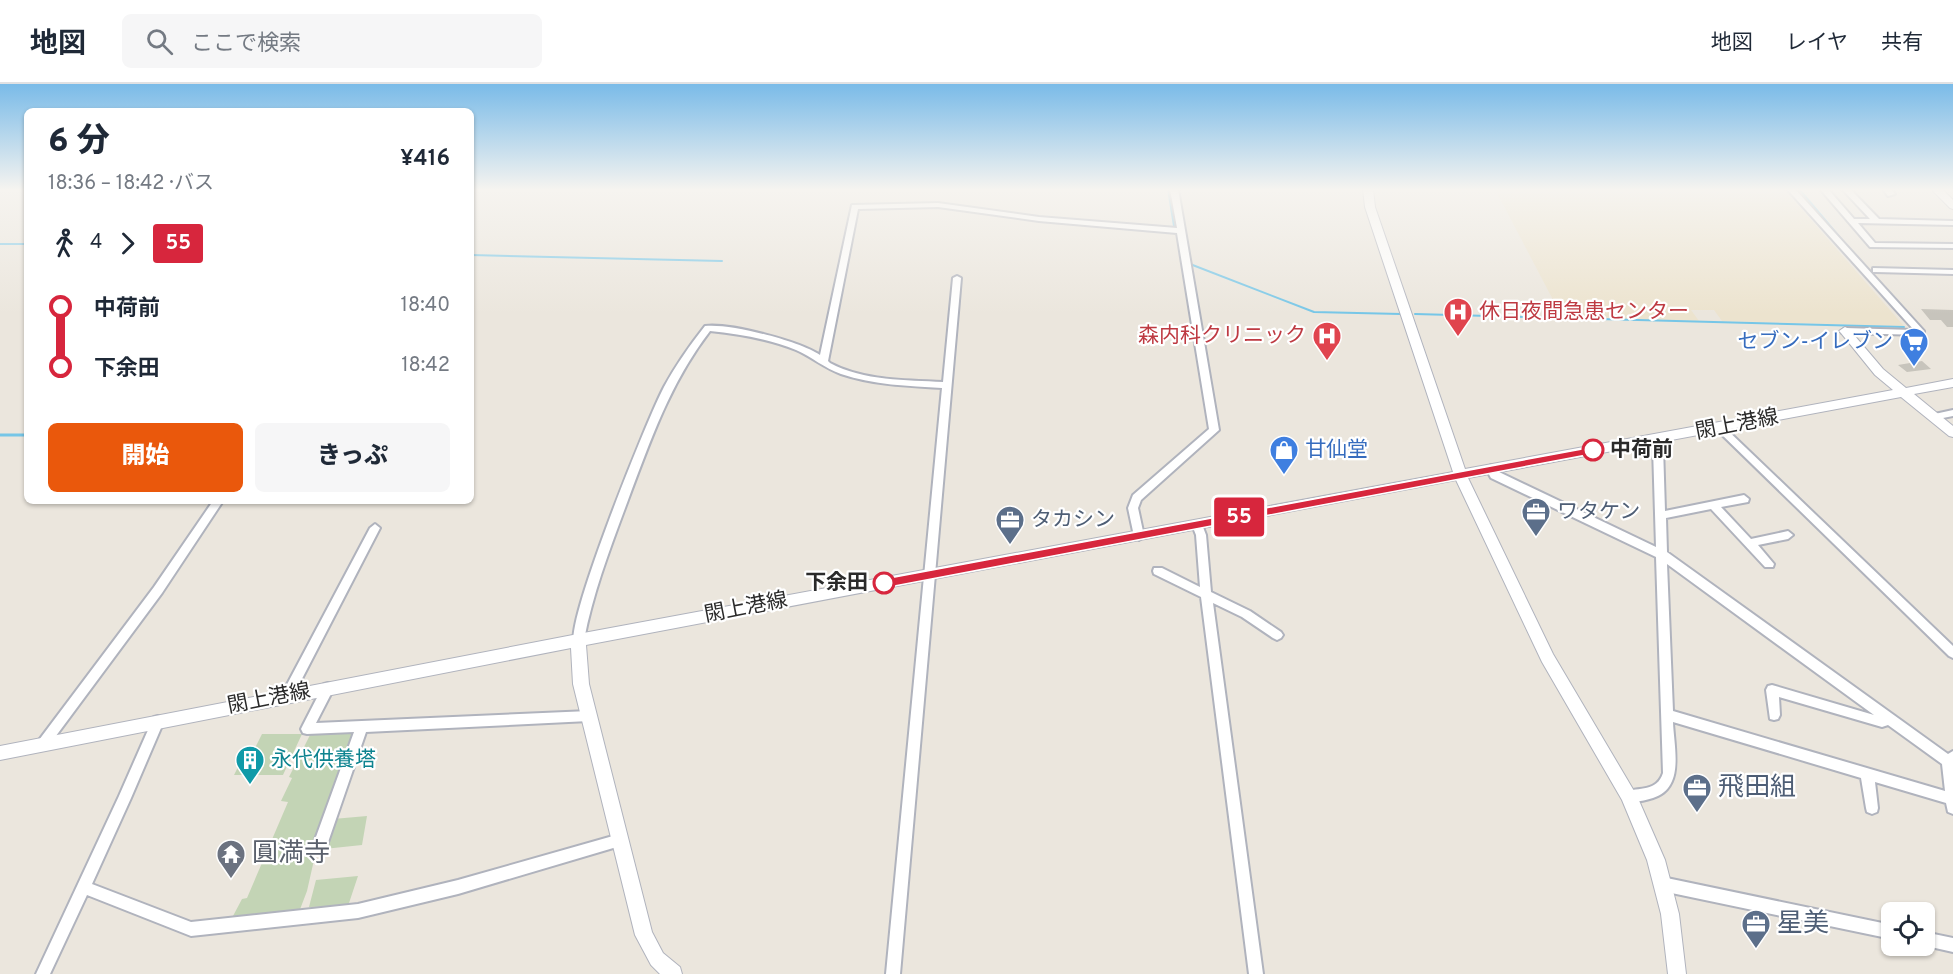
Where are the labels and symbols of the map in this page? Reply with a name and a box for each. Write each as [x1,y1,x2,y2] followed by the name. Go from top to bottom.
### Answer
[1442,296,1474,338] hospital icon: 休日夜間急患センター
[1479,299,1689,326] place label: 休日夜間急患センター
[1311,320,1343,362] hospital icon: 森内科クリニック
[1138,323,1306,350] place label: 森内科クリニック
[1898,326,1930,368] supermarket icon: セブン-イレブン
[1738,329,1893,356] place label: セブン-イレブン
[1693,404,1781,446] street label: 閖上港線
[1268,434,1300,476] shop icon: 甘仙堂
[1305,437,1368,464] place label: 甘仙堂
[1610,437,1673,464] place label: 中荷前
[1582,439,1604,461] marker: 中荷前
[1520,496,1552,538] office icon: ワタケン
[1212,498,1266,536] line badge: 55
[1557,499,1640,526] place label: ワタケン
[994,504,1026,546] office icon: タカシン
[1031,507,1115,534] place label: タカシン
[805,570,868,597] place label: 下余田
[873,572,895,594] marker: 下余田
[702,587,790,629] street label: 閖上港線
[225,678,313,720] street label: 閖上港線
[234,744,266,786] building icon: 永代供養塔
[271,747,376,774] place label: 永代供養塔
[1681,772,1713,814] office icon: 飛田組
[1718,772,1796,805] place label: 飛田組
[215,838,247,880] temple icon: 圓満寺
[252,838,330,871] place label: 圓満寺
[1740,908,1772,950] office icon: 星美
[1777,908,1829,941] place label: 星美

